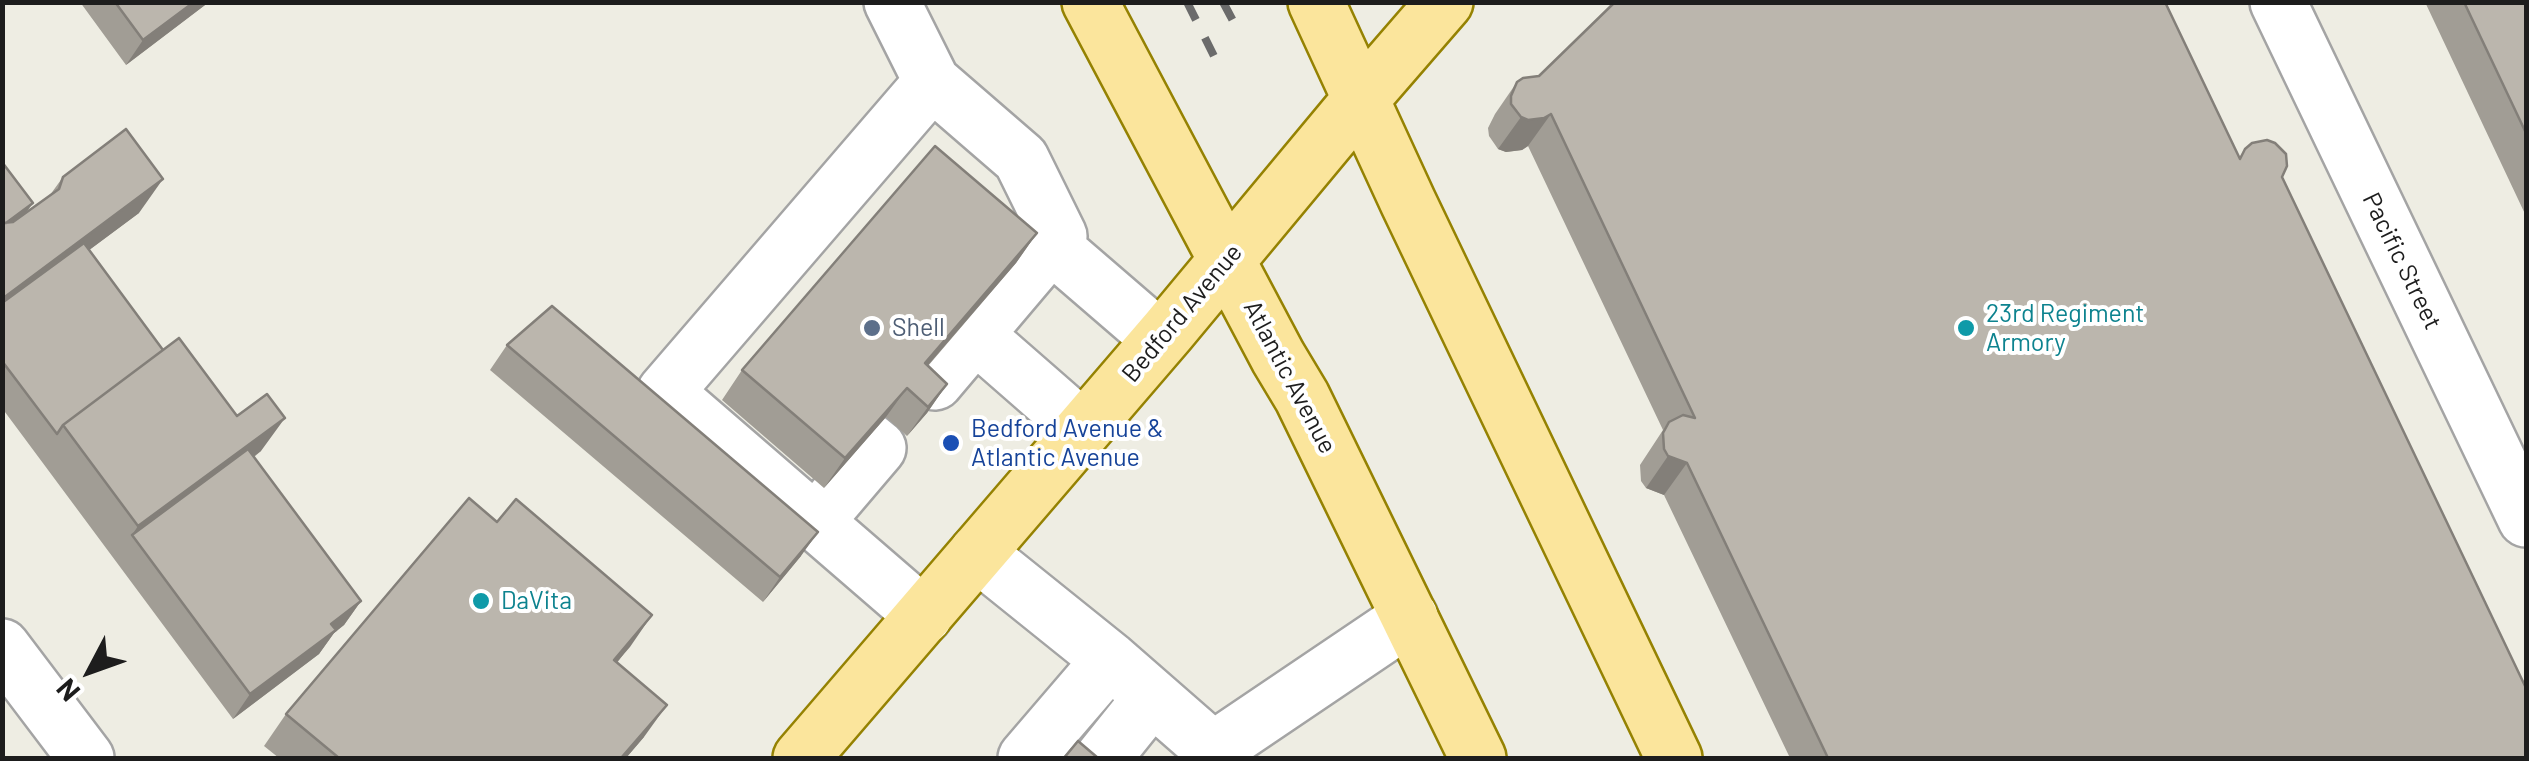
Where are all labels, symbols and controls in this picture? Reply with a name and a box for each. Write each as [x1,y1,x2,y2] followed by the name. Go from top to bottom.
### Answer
[2356,188,2448,334] street label: Pacific Street
[1116,238,1248,388] street label: Bedford Avenue
[1237,295,1343,459] street label: Atlantic Avenue
[1986,299,2144,358] place label: 23rd Regiment Armory
[892,313,945,343] place label: Shell
[861,317,883,339] marker: Shell
[1955,317,1977,339] marker: 23rd Regiment Armory
[971,414,1164,473] place label: Bedford Avenue & Atlantic Avenue
[940,432,962,454] marker: Bedford Avenue & Atlantic Avenue
[501,586,572,616] place label: DaVita
[470,590,492,612] marker: DaVita
[40,621,140,721] north arrow
[48,673,86,709] text: N

